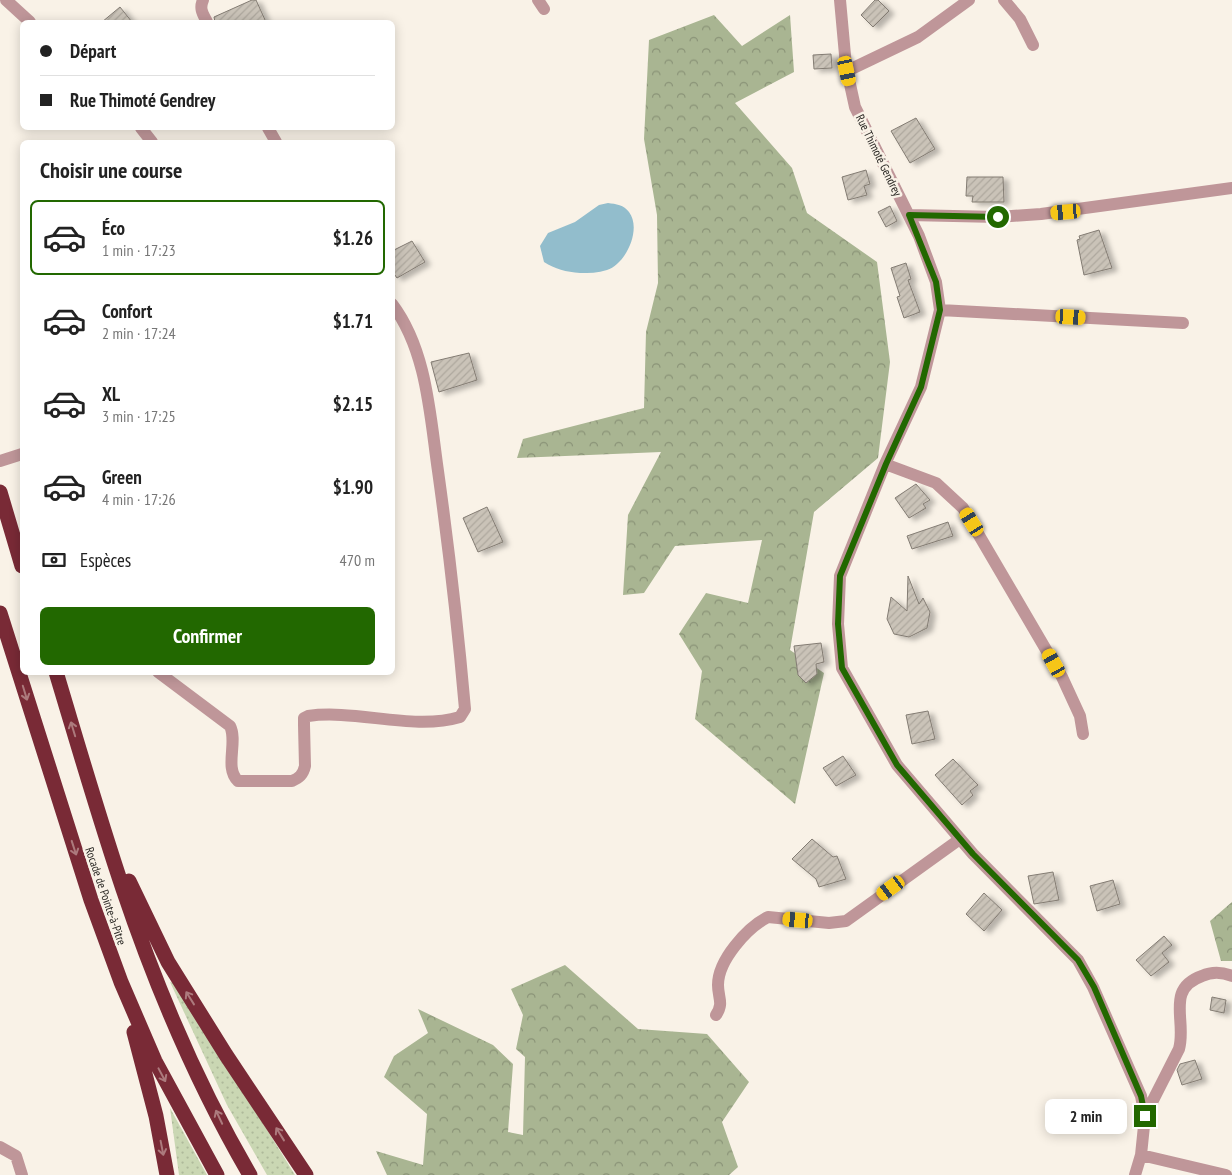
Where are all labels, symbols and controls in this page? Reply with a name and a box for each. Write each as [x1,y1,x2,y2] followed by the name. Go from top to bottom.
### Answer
[70,39,116,63] text: Départ
[836,55,857,87] car
[70,88,215,112] text: Rue Thimoté Gendrey
[853,112,905,199] street label: Rue Thimoté Gendrey
[40,156,182,184] text: Choisir une course
[1050,203,1081,221] car
[987,206,1009,228] route start
[42,215,87,260] icon: car
[102,216,125,240] text: Éco
[333,226,373,250] text: $1.26
[102,240,176,260] text: 1 min · 17:23
[42,298,87,343] icon: car
[102,299,152,323] text: Confort
[333,309,373,333] text: $1.71
[1055,309,1086,325] car
[102,323,176,343] text: 2 min · 17:24
[42,381,87,426] icon: car
[102,382,120,406] text: XL
[333,392,373,416] text: $2.15
[102,406,176,426] text: 3 min · 17:25
[42,464,87,509] icon: car
[102,465,142,489] text: Green
[333,475,373,499] text: $1.90
[102,489,176,509] text: 4 min · 17:26
[957,505,986,539] car
[40,546,68,574] icon: cash
[80,548,131,572] text: Espèces
[340,550,375,570] text: 470 m
[40,607,375,665] button: Confirmer
[1040,646,1067,680] car
[20,685,30,701] one-way arrow
[68,721,78,737] one-way arrow
[70,840,79,855] one-way arrow
[82,845,130,947] street label: Rocade de Pointe-à-Pitre
[874,873,907,903] car
[782,911,813,929] car
[185,991,196,1005] one-way arrow
[157,1067,167,1082] one-way arrow
[1045,1098,1128,1134] callout: 2 min
[1134,1105,1156,1127] route end
[1070,1106,1102,1126] text: 2 min
[213,1110,223,1125] one-way arrow
[274,1127,284,1141] one-way arrow
[158,1140,167,1156] one-way arrow

